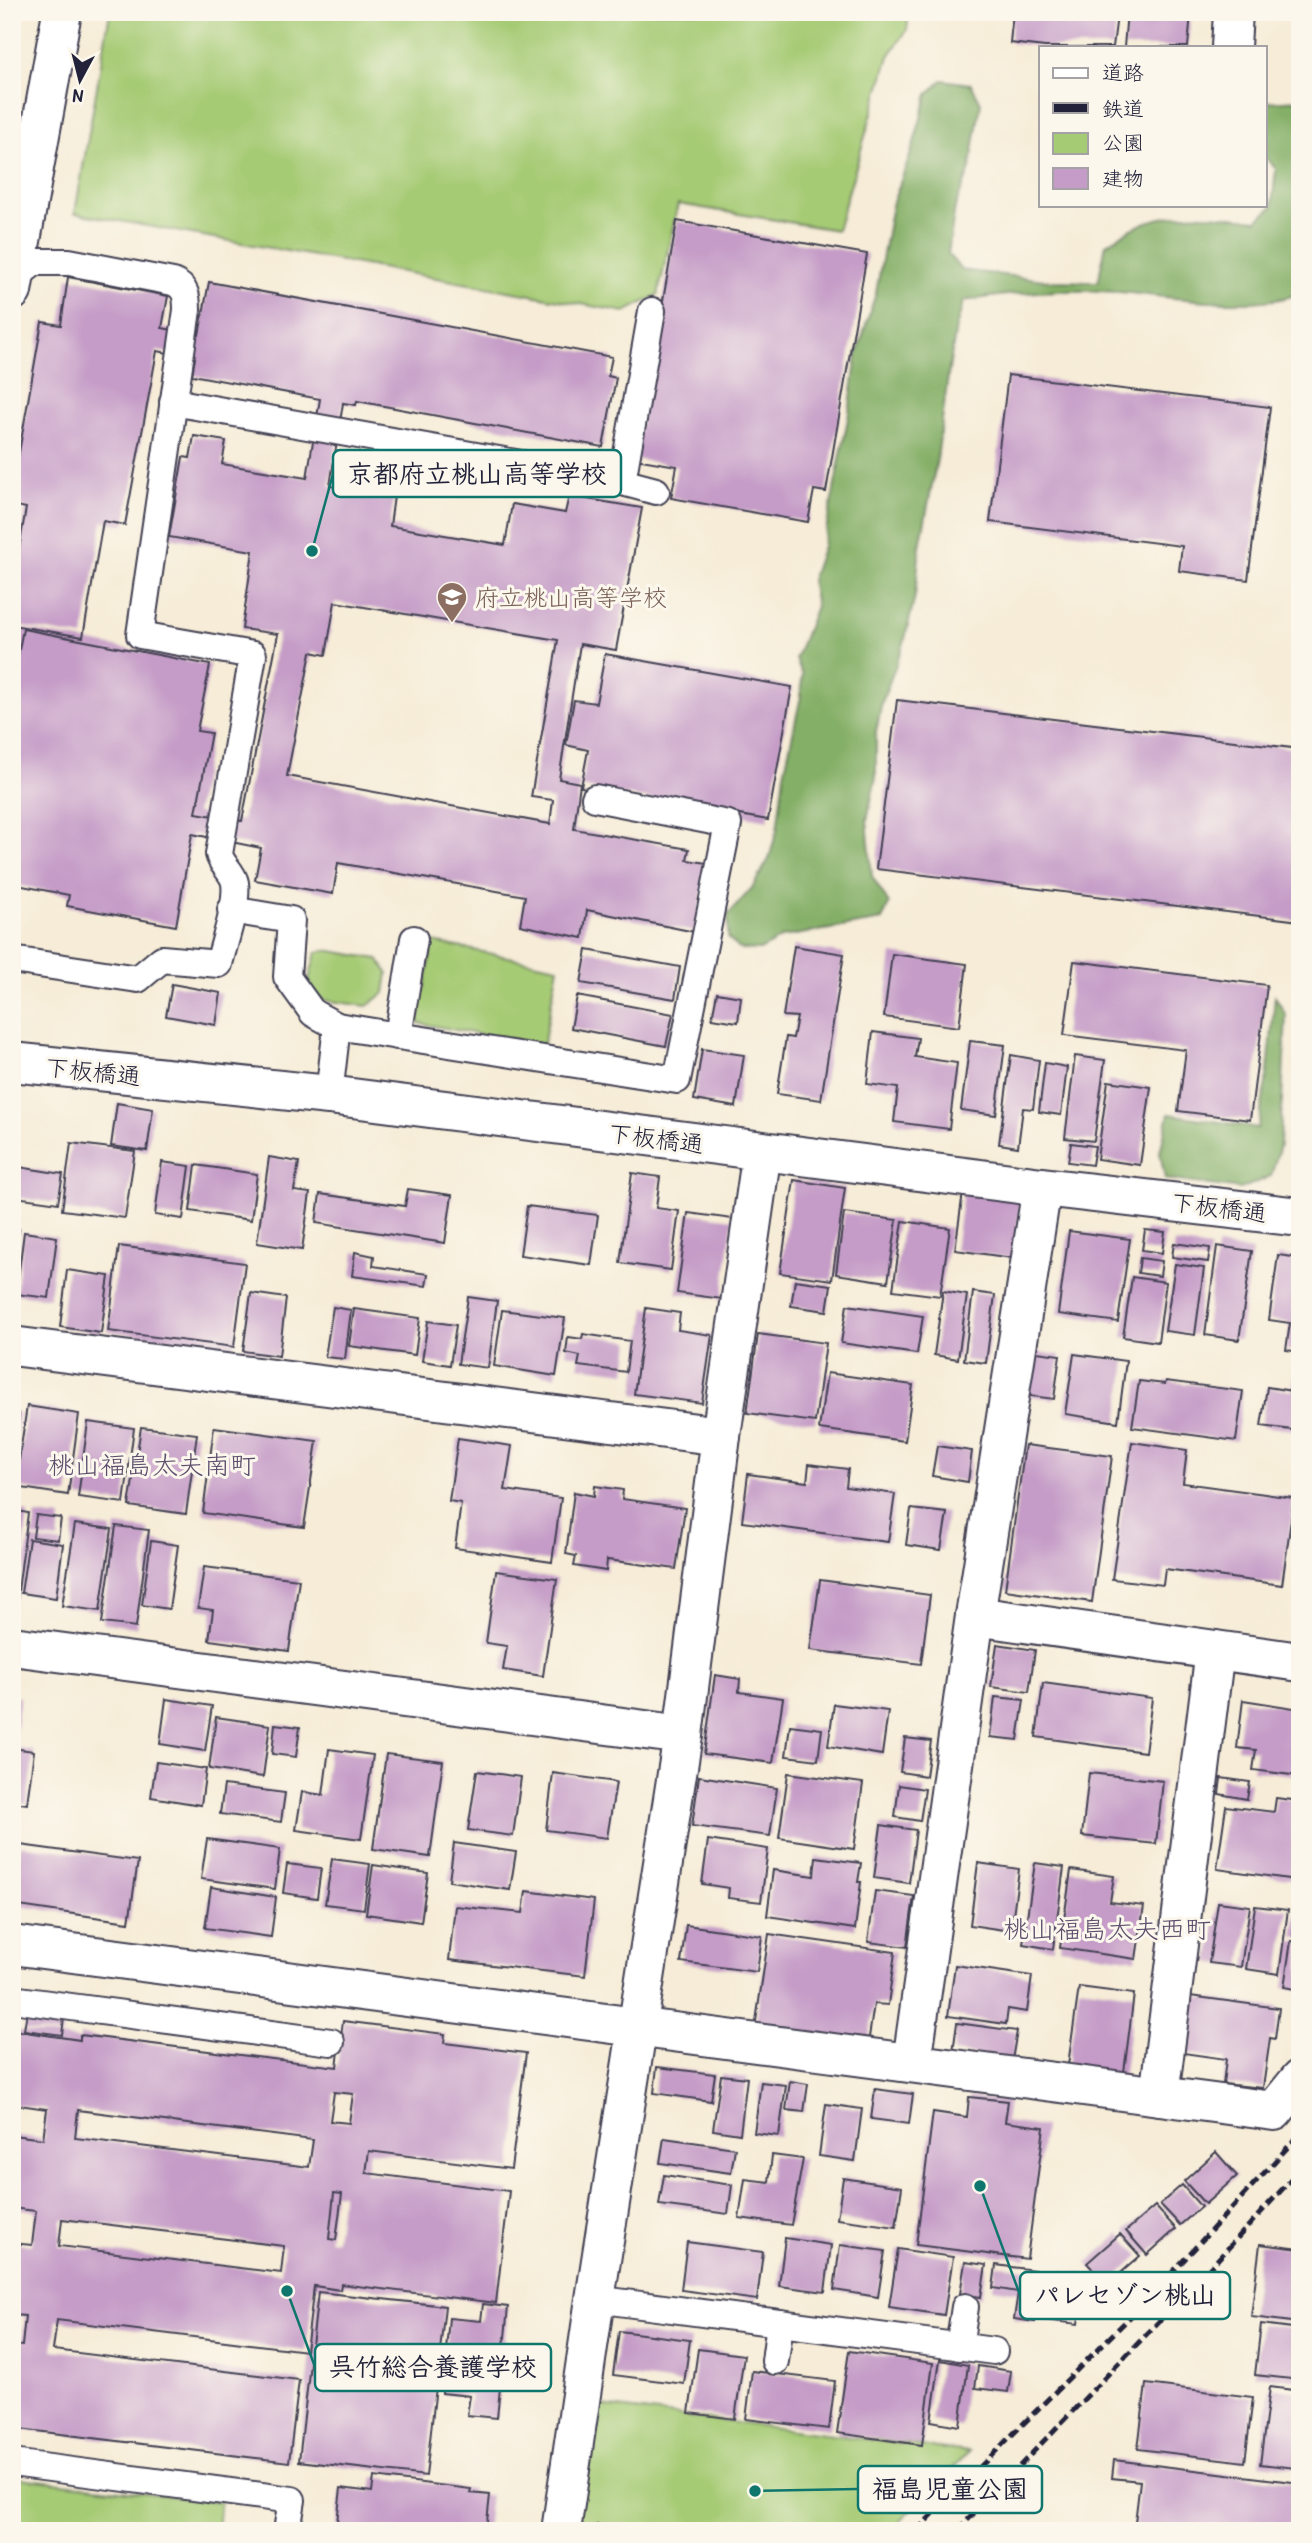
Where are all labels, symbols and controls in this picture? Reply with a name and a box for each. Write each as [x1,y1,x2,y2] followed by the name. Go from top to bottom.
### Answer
[46,46,116,116] north arrow
[1039,46,1266,206] legend
[1102,58,1144,87] text: 道路
[71,83,85,110] text: N
[1102,94,1144,123] text: 鉄道
[1102,128,1144,157] text: 公園
[1102,164,1144,193] text: 建物
[333,450,621,497] callout: 京都府立桃山高等学校
[347,456,607,491] text: 京都府立桃山高等学校
[435,580,469,624] school or university icon: 府立桃山高等学校
[475,581,667,613] place label: 府立桃山高等学校
[44,1050,142,1092] street label: 下板橋通
[606,1116,706,1160] street label: 下板橋通
[1169,1185,1269,1229] street label: 下板橋通
[48,1447,256,1482] district label: 桃山福島太夫南町
[1003,1911,1211,1946] district label: 桃山福島太夫西町
[1020,2272,1230,2319] callout: パレセゾン桃山
[1034,2277,1216,2312] text: パレセゾン桃山
[315,2344,551,2391] callout: 呉竹総合養護学校
[329,2349,537,2384] text: 呉竹総合養護学校
[858,2466,1042,2513] callout: 福島児童公園
[872,2471,1028,2506] text: 福島児童公園

